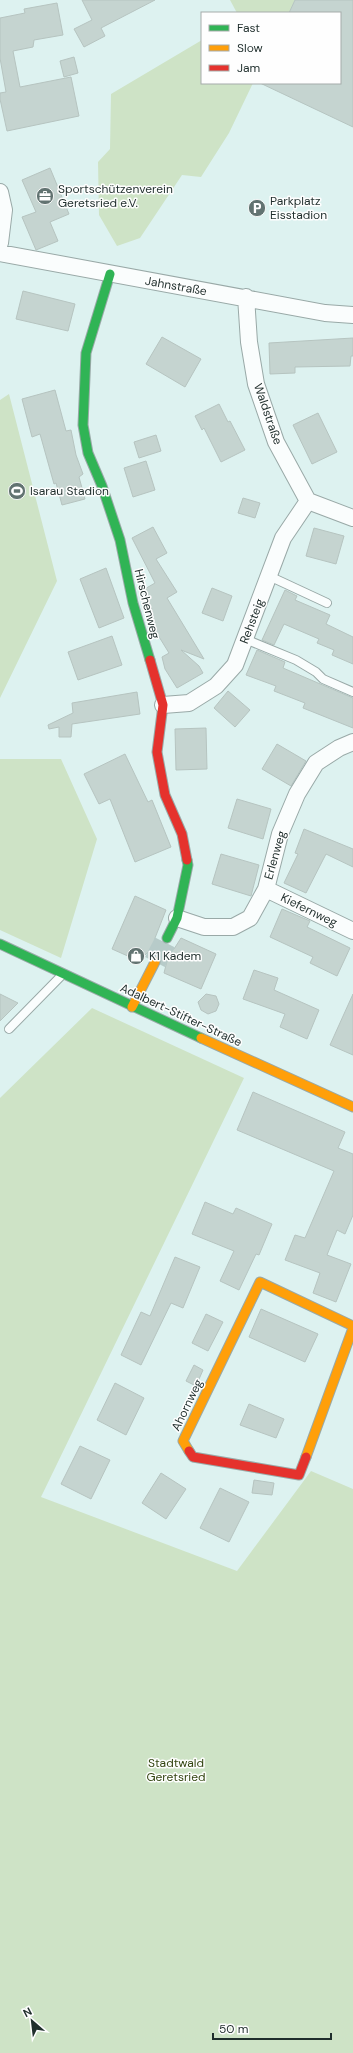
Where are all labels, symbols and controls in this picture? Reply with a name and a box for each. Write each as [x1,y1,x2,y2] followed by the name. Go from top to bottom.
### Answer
[201,12,341,84] legend
[237,20,260,36] text: Fast
[237,40,263,56] text: Slow
[237,60,260,76] text: Jam
[58,181,173,211] place label: Sportschützenverein Geretsried e.V.
[35,186,55,206] office icon: Sportschützenverein Geretsried e.V.
[270,193,327,223] place label: Parkplatz Eisstadion
[247,198,267,218] parking icon: Parkplatz Eisstadion
[144,273,208,299] street label: Jahnstraße
[250,381,286,447] street label: Waldstraße
[7,481,27,501] sports icon: Isarau Stadion
[30,483,109,499] place label: Isarau Stadion
[131,567,163,641] street label: Hirschenweg
[236,596,268,646] street label: Rehsteig
[260,828,290,881] street label: Erlenweg
[278,889,340,931] street label: Kiefernweg
[126,946,146,966] shop icon: K1 Kadem
[149,948,201,964] place label: K1 Kadem
[118,980,245,1050] street label: Adalbert-Stifter-Straße
[168,1376,207,1434] street label: Ahornweg
[146,1755,206,1785] park label: Stadtwald Geretsried
[12,2001,52,2041] north arrow
[20,2004,34,2020] text: N
[213,2015,331,2041] scale bar
[219,2021,248,2037] text: 50 m

